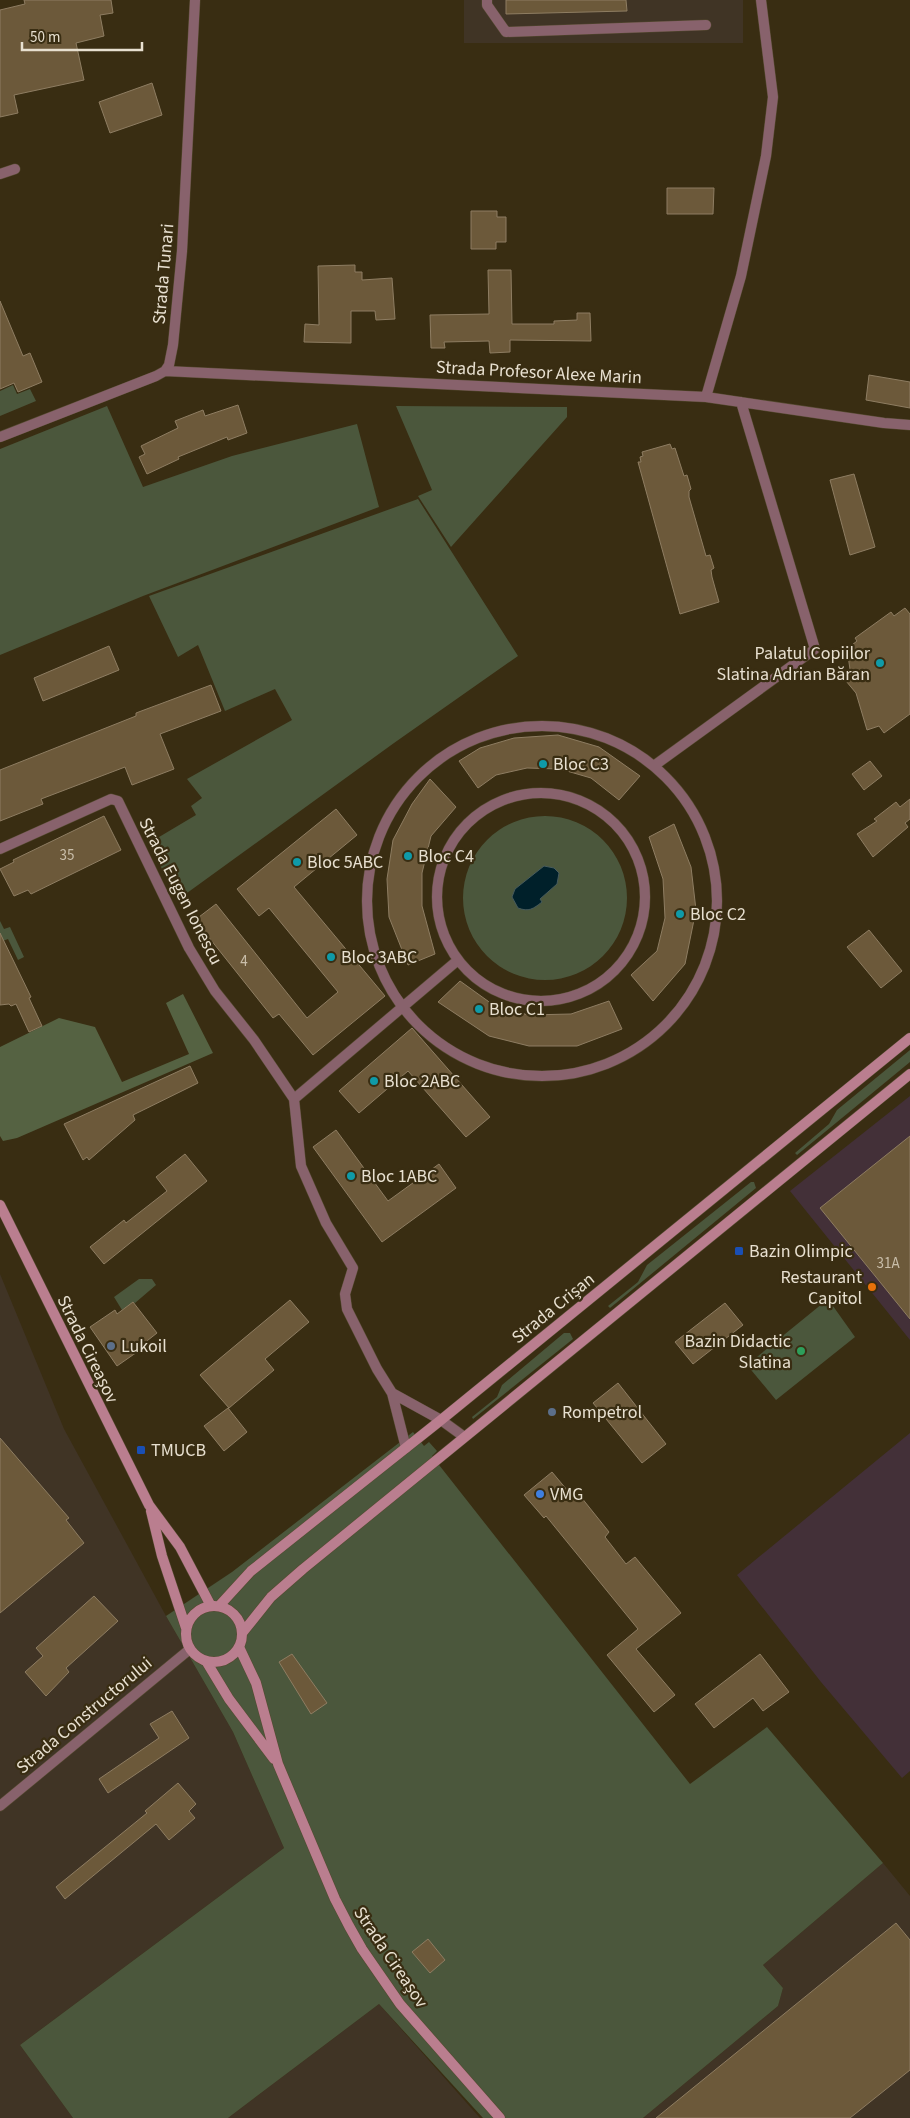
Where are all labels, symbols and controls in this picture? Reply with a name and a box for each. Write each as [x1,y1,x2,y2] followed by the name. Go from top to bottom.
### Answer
[22,20,142,52] scale bar
[30,27,60,48] text: 50 m
[147,223,180,325] street label: Strada Tunari
[435,355,643,390] street label: Strada Profesor Alexe Marin
[717,641,871,687] place label: Palatul Copiilor Slatina Adrian Băran
[874,657,886,669] marker: Palatul Copiilor Slatina Adrian Băran
[553,752,609,777] place label: Bloc C3
[537,758,549,770] marker: Bloc C3
[133,813,228,969] street label: Strada Eugen Ionescu
[418,844,474,869] place label: Bloc C4
[60,845,74,866] house number: 35
[307,850,383,875] place label: Bloc 5ABC
[402,850,414,862] marker: Bloc C4
[291,856,303,868] marker: Bloc 5ABC
[690,902,746,927] place label: Bloc C2
[674,908,686,920] marker: Bloc C2
[341,945,417,970] place label: Bloc 3ABC
[240,951,248,972] house number: 4
[325,951,337,963] marker: Bloc 3ABC
[489,997,545,1022] place label: Bloc C1
[473,1003,485,1015] marker: Bloc C1
[384,1069,460,1094] place label: Bloc 2ABC
[368,1075,380,1087] marker: Bloc 2ABC
[361,1164,437,1189] place label: Bloc 1ABC
[345,1170,357,1182] marker: Bloc 1ABC
[749,1239,853,1264] place label: Bazin Olimpic
[733,1245,745,1257] marker: Bazin Olimpic
[876,1253,900,1274] house number: 31A
[780,1265,862,1311] place label: Restaurant Capitol
[506,1267,600,1350] street label: Strada Crișan
[866,1281,878,1293] marker: Restaurant Capitol
[51,1291,125,1408] street label: Strada Cireașov
[685,1329,791,1375] place label: Bazin Didactic Slatina
[121,1334,167,1359] place label: Lukoil
[105,1340,117,1352] marker: Lukoil
[795,1345,807,1357] marker: Bazin Didactic Slatina
[562,1400,642,1425] place label: Rompetrol
[546,1406,558,1418] marker: Rompetrol
[151,1438,206,1463] place label: TMUCB
[135,1444,147,1456] marker: TMUCB
[550,1482,583,1507] place label: VMG
[534,1488,546,1500] marker: VMG
[11,1651,158,1780] street label: Strada Constructorului
[348,1902,434,2013] street label: Strada Cireașov

